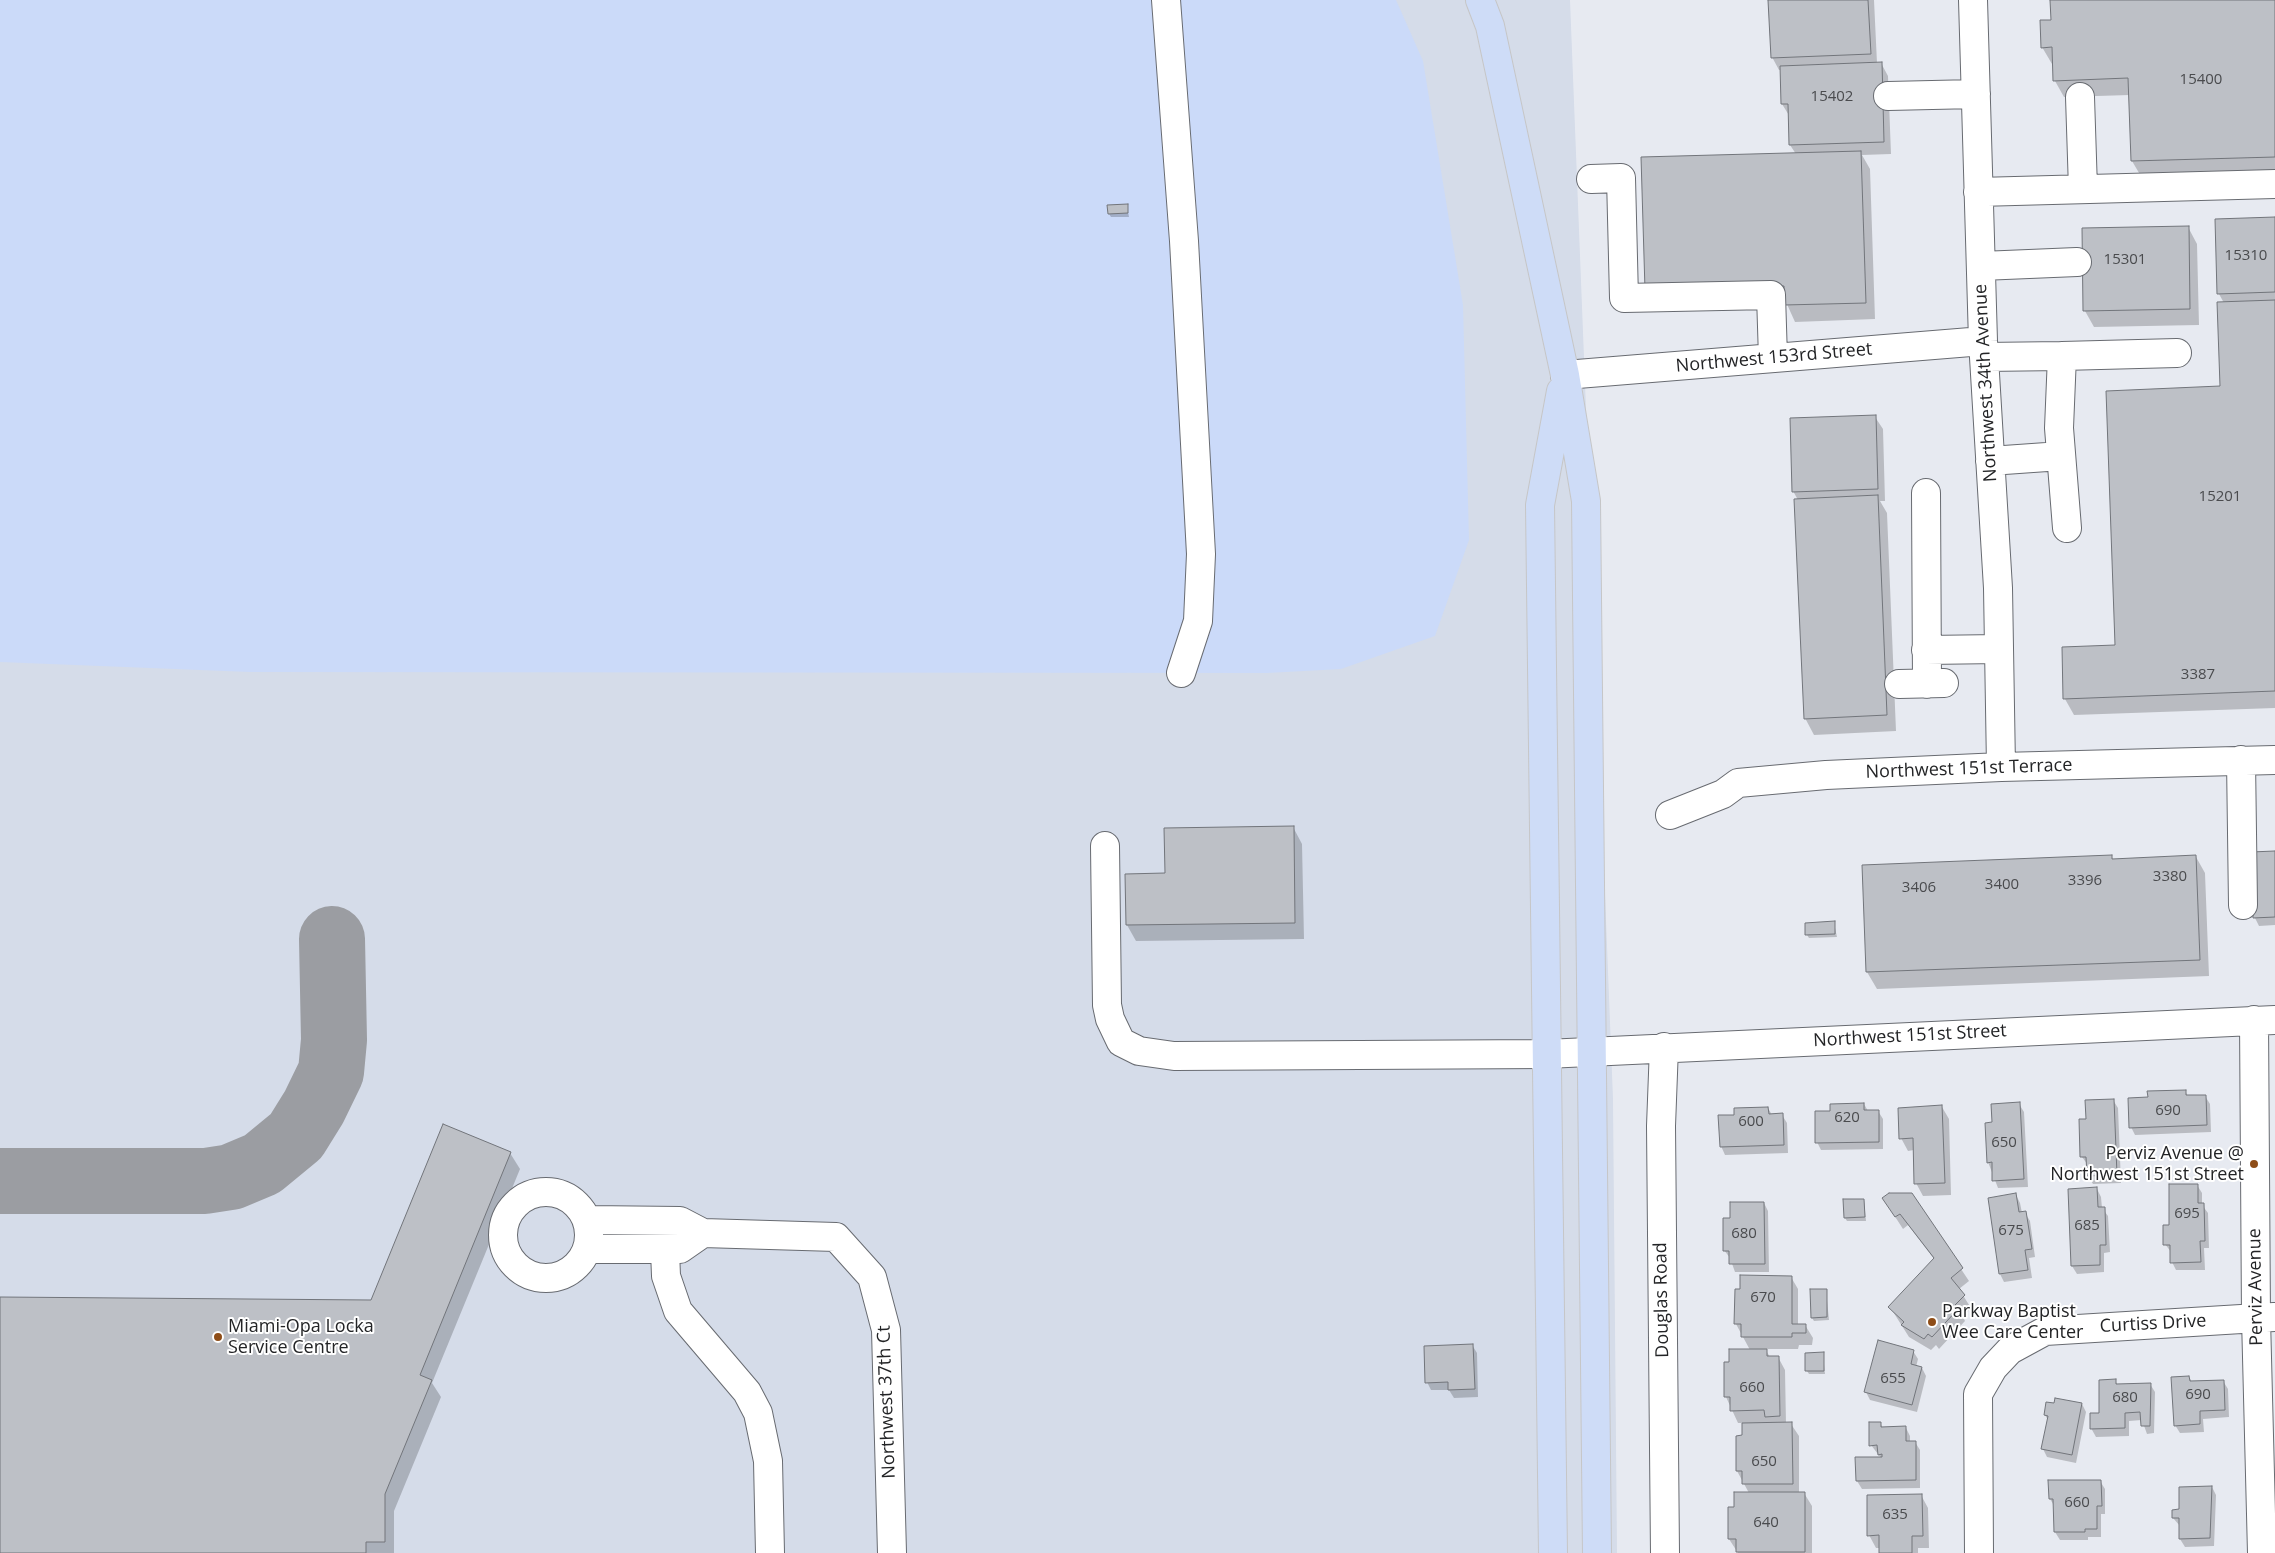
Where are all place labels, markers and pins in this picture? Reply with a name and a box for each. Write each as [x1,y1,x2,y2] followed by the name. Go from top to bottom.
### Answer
[2050,1143,2244,1186] place label: Perviz Avenue @ Northwest 151st Street
[2248,1158,2260,1170] marker: Perviz Avenue @ Northwest 151st Street
[1942,1301,2083,1344] place label: Parkway Baptist Wee Care Center
[228,1316,374,1358] place label: Miami-Opa Locka Service Centre
[1926,1316,1938,1328] marker: Parkway Baptist Wee Care Center
[212,1331,224,1343] marker: Miami-Opa Locka Service Centre

